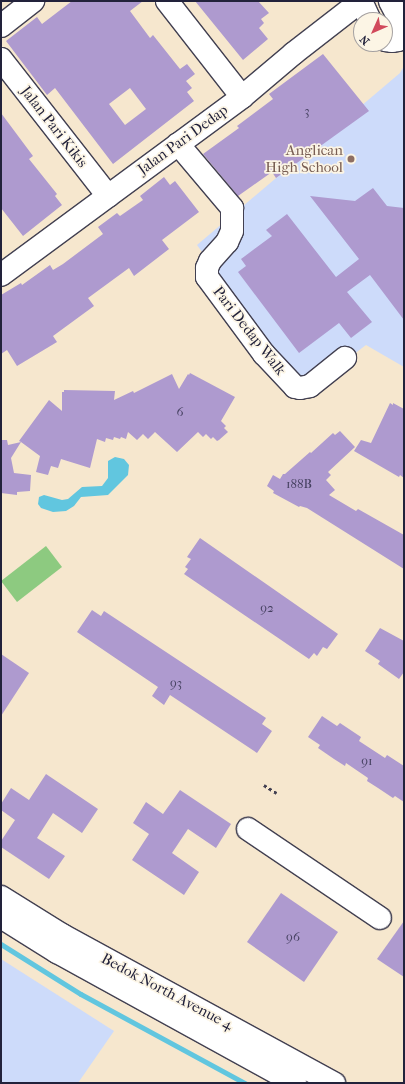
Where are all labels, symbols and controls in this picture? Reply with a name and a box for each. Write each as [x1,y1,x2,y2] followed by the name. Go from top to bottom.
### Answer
[353,12,393,52] north arrow
[357,33,372,48] text: N
[17,83,91,171] street label: Jalan Pari Kikis
[134,101,232,179] street label: Jalan Pari Dedap
[304,103,310,119] house number: 3
[265,141,343,176] place label: Anglican High School
[346,154,356,164] marker: Anglican High School
[209,283,289,379] street label: Pari Dedap Walk
[176,404,184,420] house number: 6
[286,476,312,492] house number: 188B
[260,600,274,616] house number: 92
[170,675,182,691] house number: 93
[361,753,373,769] house number: 91
[286,929,300,945] house number: 96
[98,950,236,1034] street label: Bedok North Avenue 4

